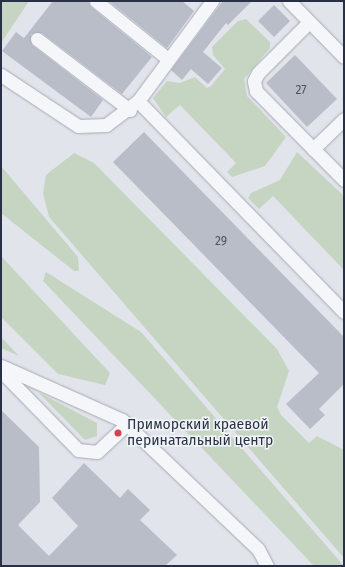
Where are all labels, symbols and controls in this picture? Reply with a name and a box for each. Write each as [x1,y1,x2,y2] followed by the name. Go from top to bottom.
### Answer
[295,84,307,98] house number: 27
[215,235,227,249] house number: 29
[127,417,273,450] place label: Приморский краевой перинатальный центр
[112,427,124,439] marker: Приморский краевой перинатальный центр

